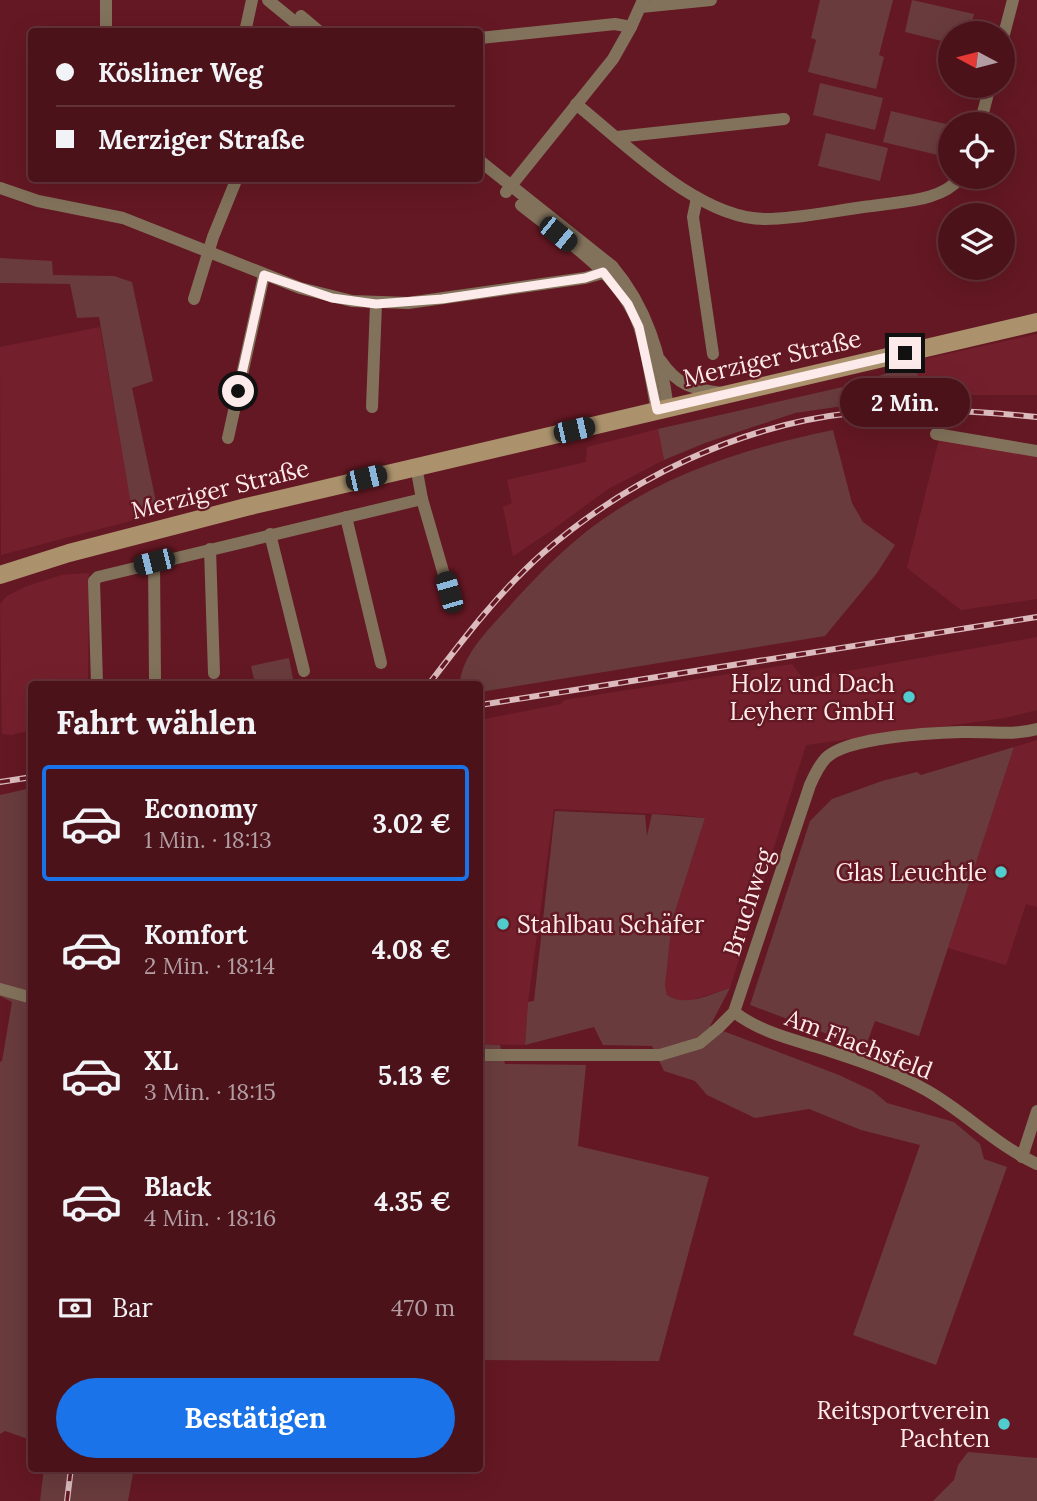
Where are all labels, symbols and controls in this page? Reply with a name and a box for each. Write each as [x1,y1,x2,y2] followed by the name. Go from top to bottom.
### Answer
[938,21,1015,98] north arrow
[938,21,1015,280] map controls
[98,56,263,89] text: Kösliner Weg
[938,112,1015,189] button: locate
[98,123,305,156] text: Merziger Straße
[938,203,1015,280] button: layers
[536,213,581,255] car
[680,322,864,394] street label: Merziger Straße
[889,337,921,369] route end
[222,375,254,407] route start
[840,378,970,426] callout: 2 Min.
[871,388,939,417] text: 2 Min.
[552,415,597,445] car
[128,452,312,526] street label: Merziger Straße
[344,463,389,493] car
[132,547,177,577] car
[434,569,465,615] car
[729,668,895,727] place label: Holz und Dach Leyherr GmbH
[901,689,917,705] marker: Holz und Dach Leyherr GmbH
[56,702,257,743] text: Fahrt wählen
[60,792,123,855] icon: car
[144,792,257,825] text: Economy
[373,807,451,840] text: 3.02 €
[144,825,272,854] text: 1 Min. · 18:13
[716,843,780,960] street label: Bruchweg
[835,857,987,888] place label: Glas Leuchtle
[993,864,1009,880] marker: Glas Leuchtle
[517,909,705,940] place label: Stahlbau Schäfer
[495,916,511,932] marker: Stahlbau Schäfer
[60,918,123,981] icon: car
[144,918,248,951] text: Komfort
[372,933,451,966] text: 4.08 €
[144,951,275,980] text: 2 Min. · 18:14
[780,1001,937,1086] street label: Am Flachsfeld
[60,1044,123,1107] icon: car
[144,1044,178,1077] text: XL
[378,1059,451,1092] text: 5.13 €
[144,1077,276,1106] text: 3 Min. · 18:15
[60,1170,123,1233] icon: car
[144,1170,212,1203] text: Black
[374,1185,451,1218] text: 4.35 €
[144,1203,276,1232] text: 4 Min. · 18:16
[56,1289,94,1327] icon: cash
[112,1291,153,1324] text: Bar
[391,1293,455,1322] text: 470 m
[56,1378,455,1458] button: Bestätigen
[816,1395,990,1454] place label: Reitsportverein Pachten
[996,1416,1012,1432] marker: Reitsportverein Pachten

